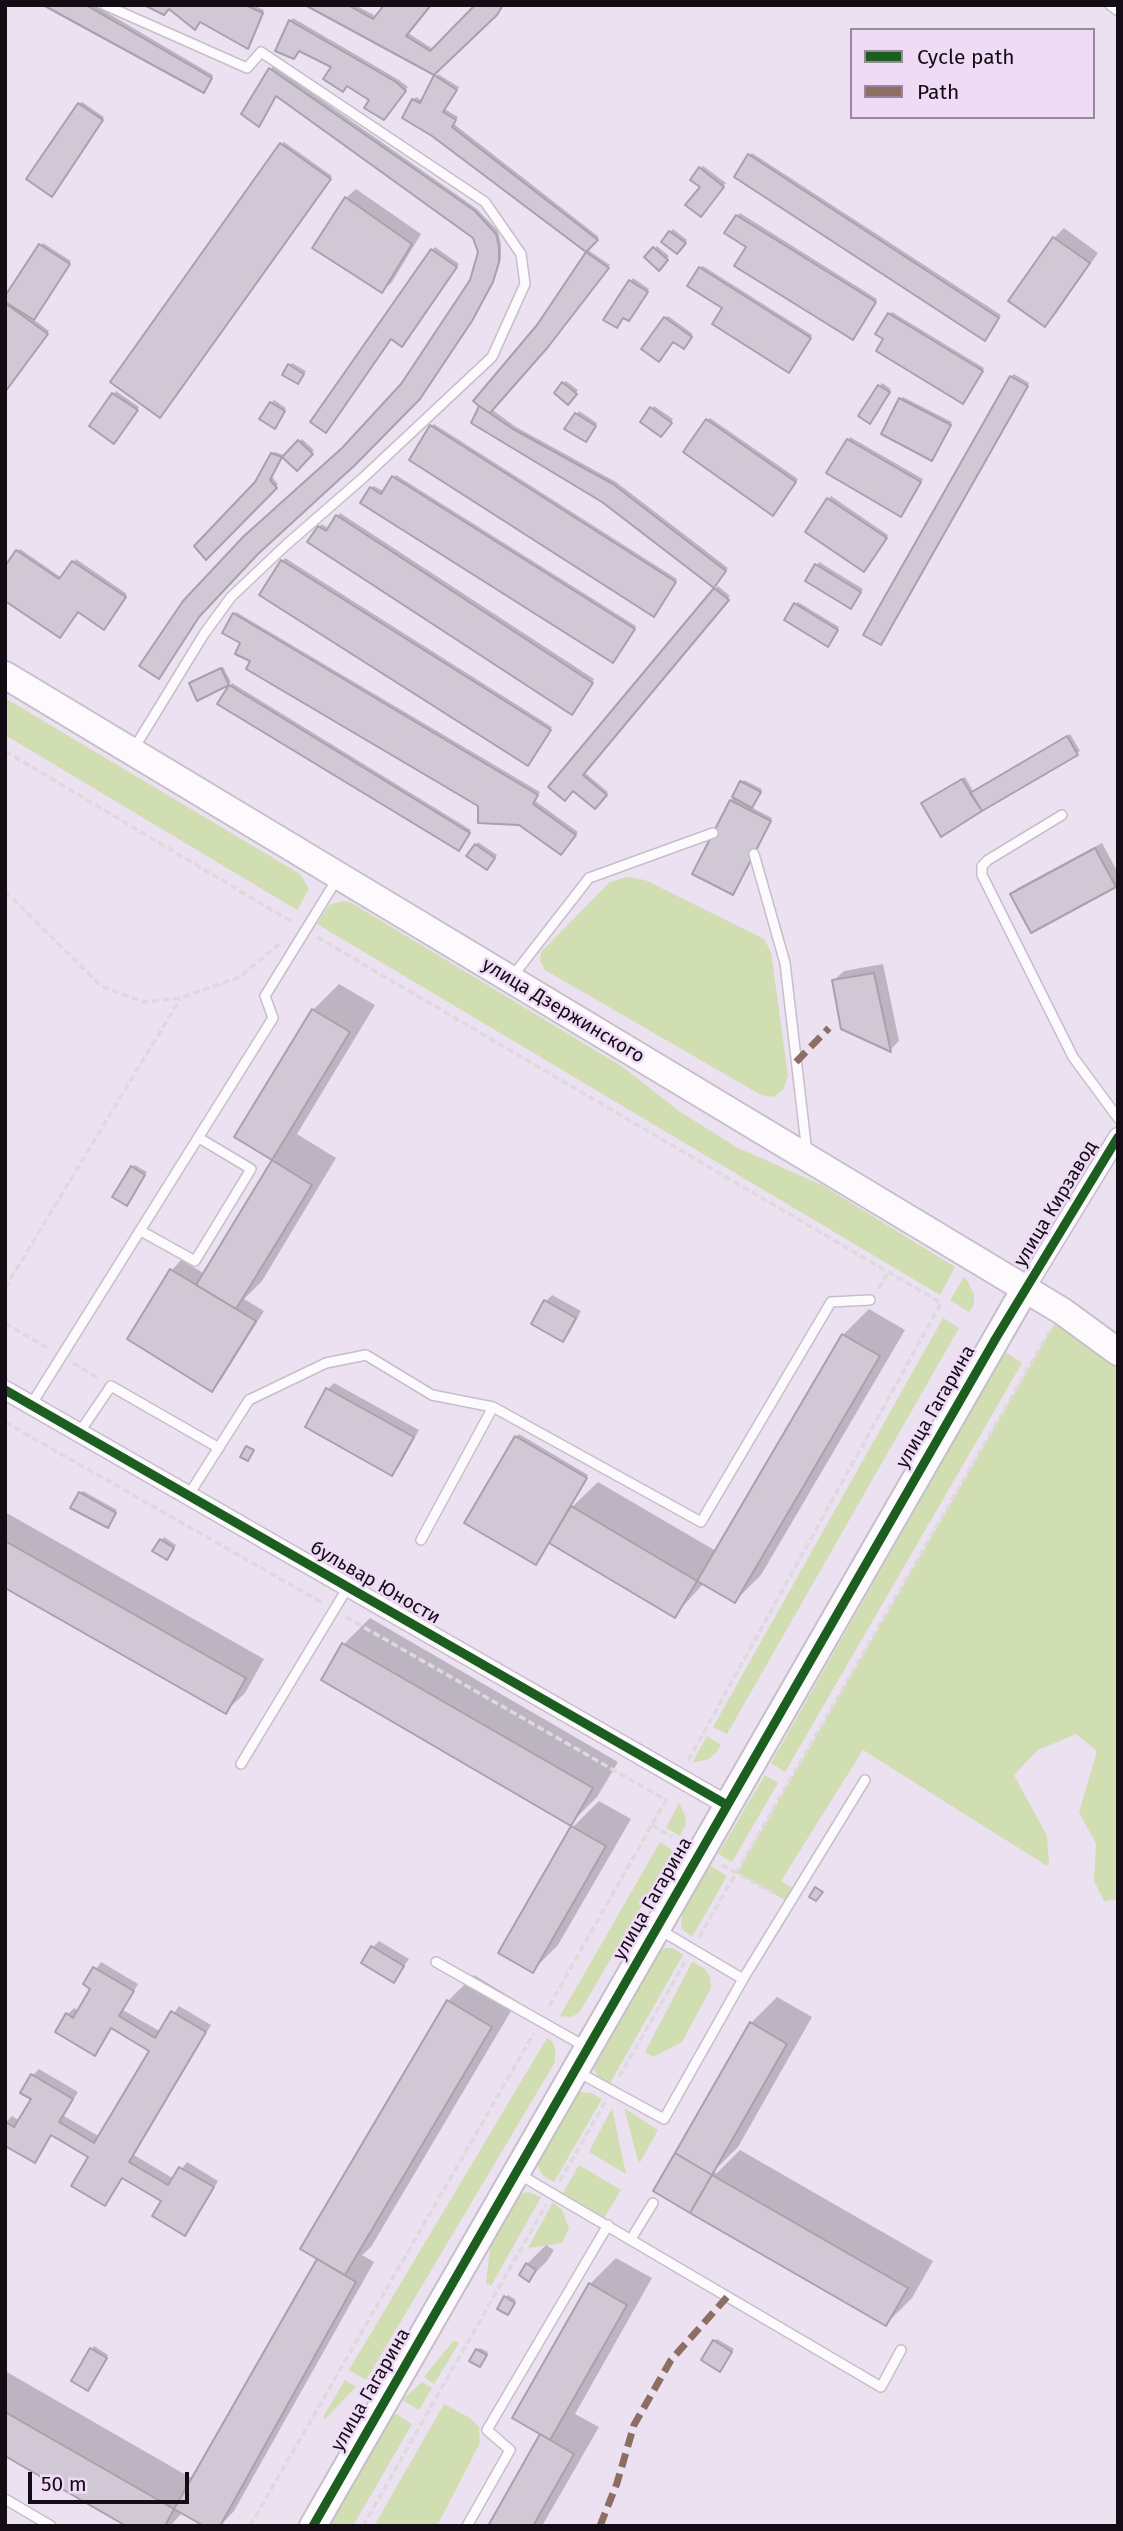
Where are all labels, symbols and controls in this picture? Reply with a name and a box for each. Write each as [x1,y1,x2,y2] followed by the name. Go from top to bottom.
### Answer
[850,28,1095,119] legend
[917,44,1015,70] text: Cycle path
[917,79,959,105] text: Path
[478,953,648,1069] street label: улица Дзержинского
[1009,1137,1103,1271] street label: улица Кирзавод
[892,1342,980,1472] street label: улица Гагарина
[306,1537,444,1629] street label: бульвар Юности
[609,1834,697,1964] street label: улица Гагарина
[327,2325,415,2455] street label: улица Гагарина
[32,2458,192,2502] scale bar
[41,2471,87,2497] text: 50 m

